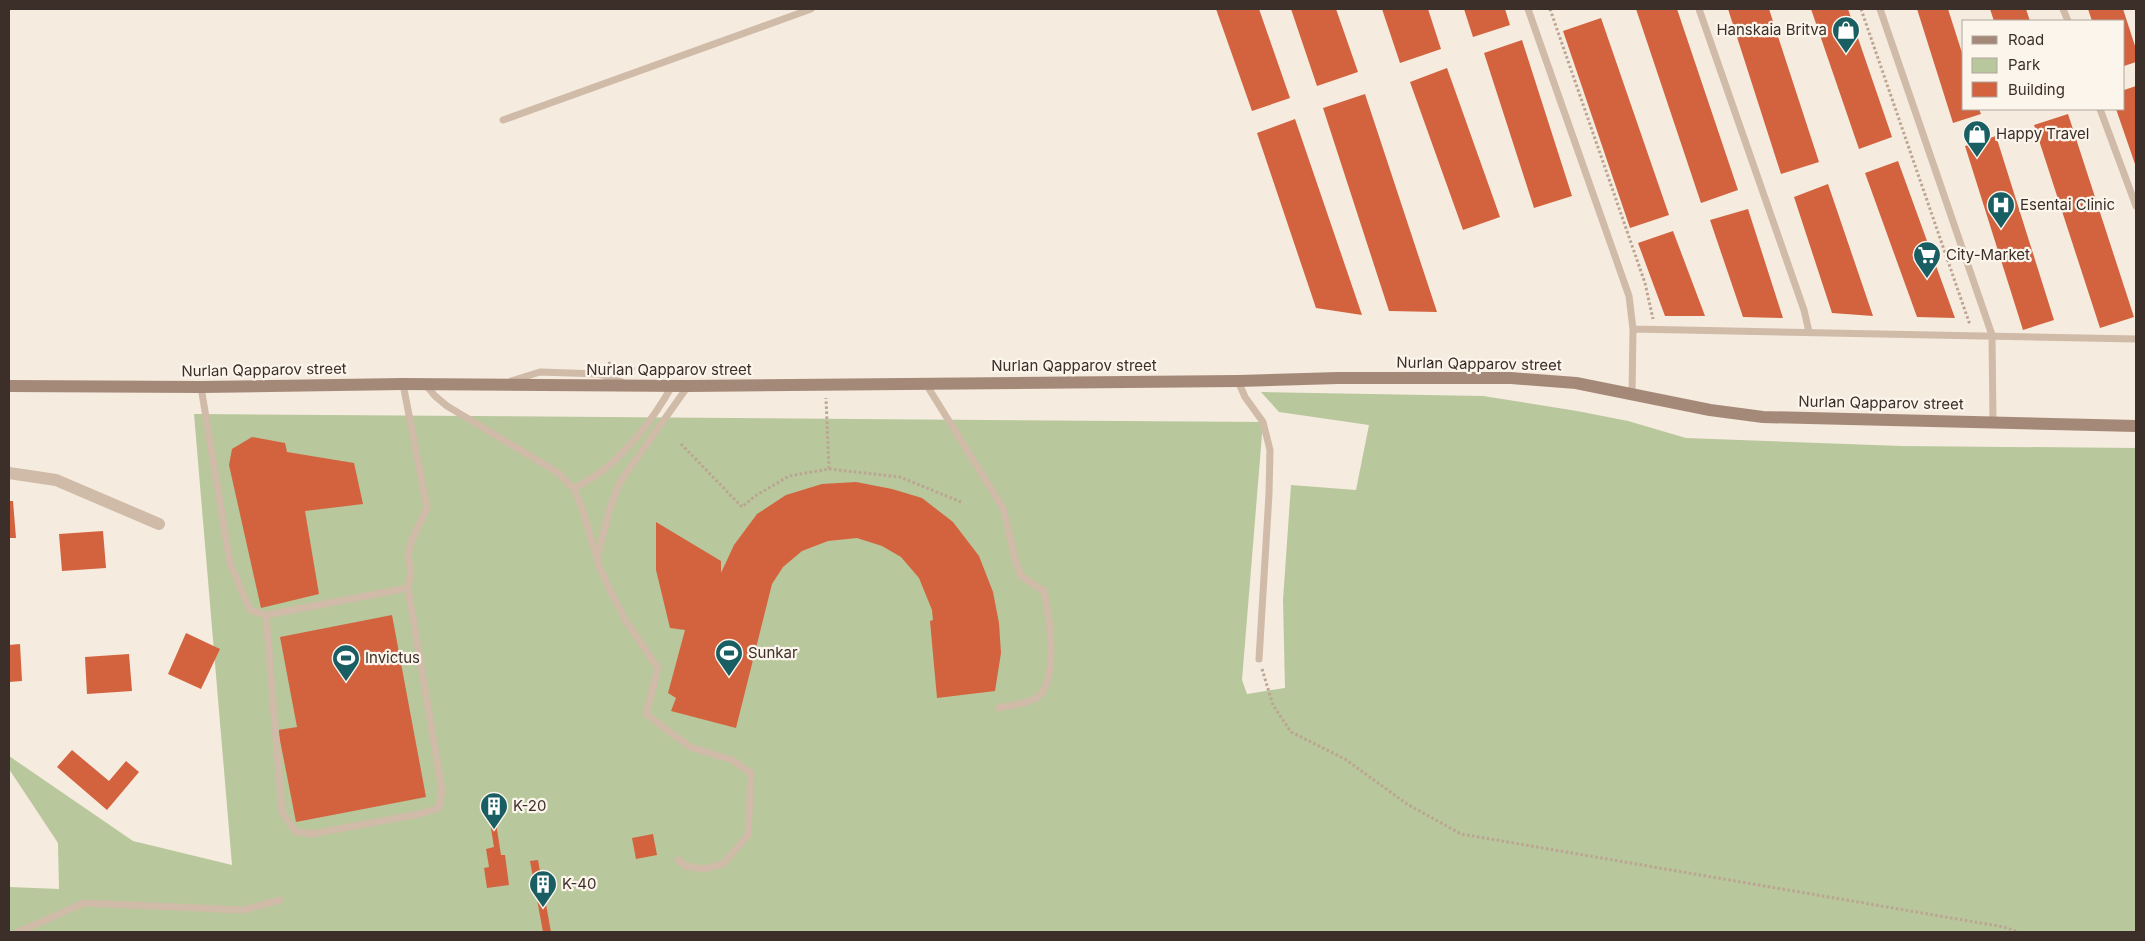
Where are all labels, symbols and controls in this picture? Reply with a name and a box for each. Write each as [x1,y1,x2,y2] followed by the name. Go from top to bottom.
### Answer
[1831,15,1861,54] shop icon: Hanskaia Britva
[1716,20,1827,39] place label: Hanskaia Britva
[1962,20,2125,110] legend
[2008,30,2044,49] text: Road
[2008,55,2041,74] text: Park
[2008,80,2065,99] text: Building
[1962,119,1992,158] shop icon: Happy Travel
[1996,124,2090,143] place label: Happy Travel
[1986,190,2016,229] hospital icon: Esentai Clinic
[2020,195,2115,214] place label: Esentai Clinic
[1912,240,1942,279] supermarket icon: City-Market
[1946,245,2030,264] place label: City-Market
[1396,353,1562,374] street label: Nurlan Qapparov street
[991,356,1157,375] street label: Nurlan Qapparov street
[181,359,347,380] street label: Nurlan Qapparov street
[586,360,752,379] street label: Nurlan Qapparov street
[1798,392,1964,413] street label: Nurlan Qapparov street
[714,638,744,677] sports icon: Sunkar
[331,643,361,682] sports icon: Invictus
[748,643,798,662] place label: Sunkar
[365,648,420,667] place label: Invictus
[479,791,509,830] building icon: K-20
[513,796,546,815] place label: K-20
[528,869,558,908] building icon: K-40
[562,874,597,893] place label: K-40

